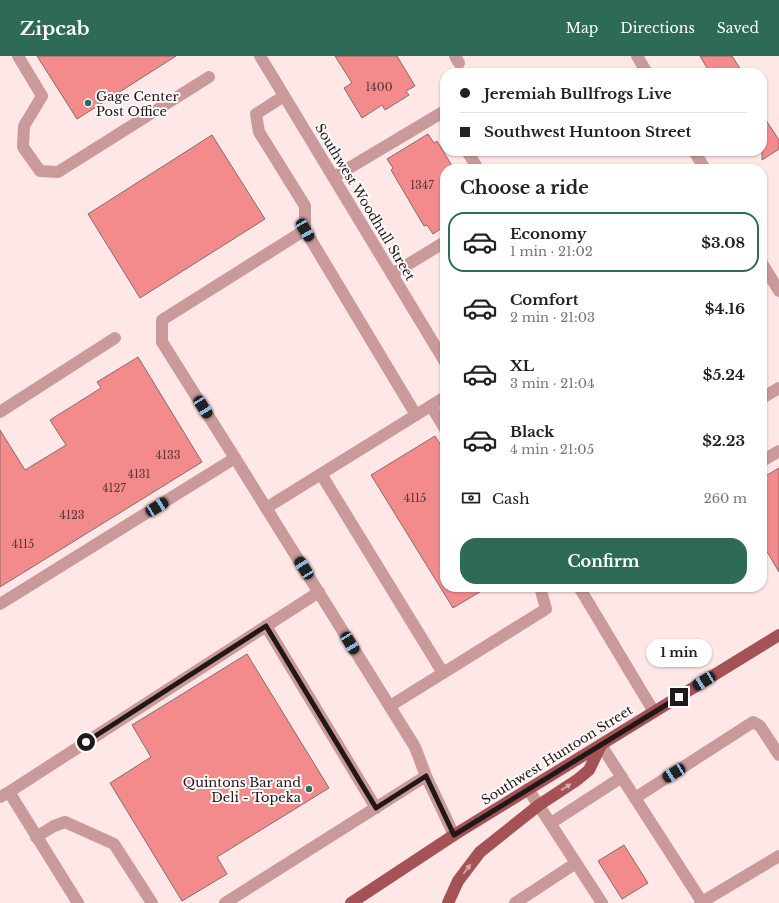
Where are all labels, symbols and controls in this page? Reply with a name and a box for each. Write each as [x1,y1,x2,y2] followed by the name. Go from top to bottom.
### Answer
[20,17,90,40] text: Zipcab
[566,19,598,37] text: Map
[620,19,695,37] text: Directions
[717,19,759,37] text: Saved
[365,80,393,94] house number: 1400
[484,84,672,103] text: Jeremiah Bullfrogs Live
[96,88,180,120] place label: Gage Center Post Office
[83,98,93,108] marker: Gage Center Post Office
[311,120,419,284] street label: Southwest Woodhull Street
[484,122,691,141] text: Southwest Huntoon Street
[460,177,589,199] text: Choose a ride
[410,178,434,192] house number: 1347
[294,217,316,243] car
[462,224,498,260] icon: car
[510,224,587,243] text: Economy
[701,233,745,252] text: $3.08
[510,243,593,260] text: 1 min · 21:02
[462,290,498,326] icon: car
[510,290,578,309] text: Comfort
[705,299,745,318] text: $4.16
[510,309,595,326] text: 2 min · 21:03
[462,356,498,392] icon: car
[510,356,534,375] text: XL
[703,365,745,384] text: $5.24
[510,375,595,392] text: 3 min · 21:04
[192,394,214,420] car
[462,422,498,458] icon: car
[510,422,554,441] text: Black
[702,431,745,450] text: $2.23
[510,441,594,458] text: 4 min · 21:05
[156,448,181,462] house number: 4133
[127,467,151,481] house number: 4131
[102,481,126,495] house number: 4127
[460,487,482,509] icon: cash
[492,489,529,508] text: Cash
[704,490,747,507] text: 260 m
[404,491,426,505] house number: 4115
[144,496,170,518] car
[60,508,85,522] house number: 4123
[12,537,34,551] house number: 4115
[460,538,747,584] button: Confirm
[293,555,315,581] car
[339,630,361,656] car
[646,639,712,667] callout: 1 min
[660,644,698,661] text: 1 min
[691,670,717,692] car
[670,688,688,706] route end
[478,701,636,809] street label: Southwest Huntoon Street
[77,733,95,751] route start
[661,762,687,784] car
[183,774,302,806] place label: Quintons Bar and Deli - Topeka
[561,783,572,791] one-way arrow
[304,784,314,794] marker: Quintons Bar and Deli - Topeka
[463,864,471,875] one-way arrow

